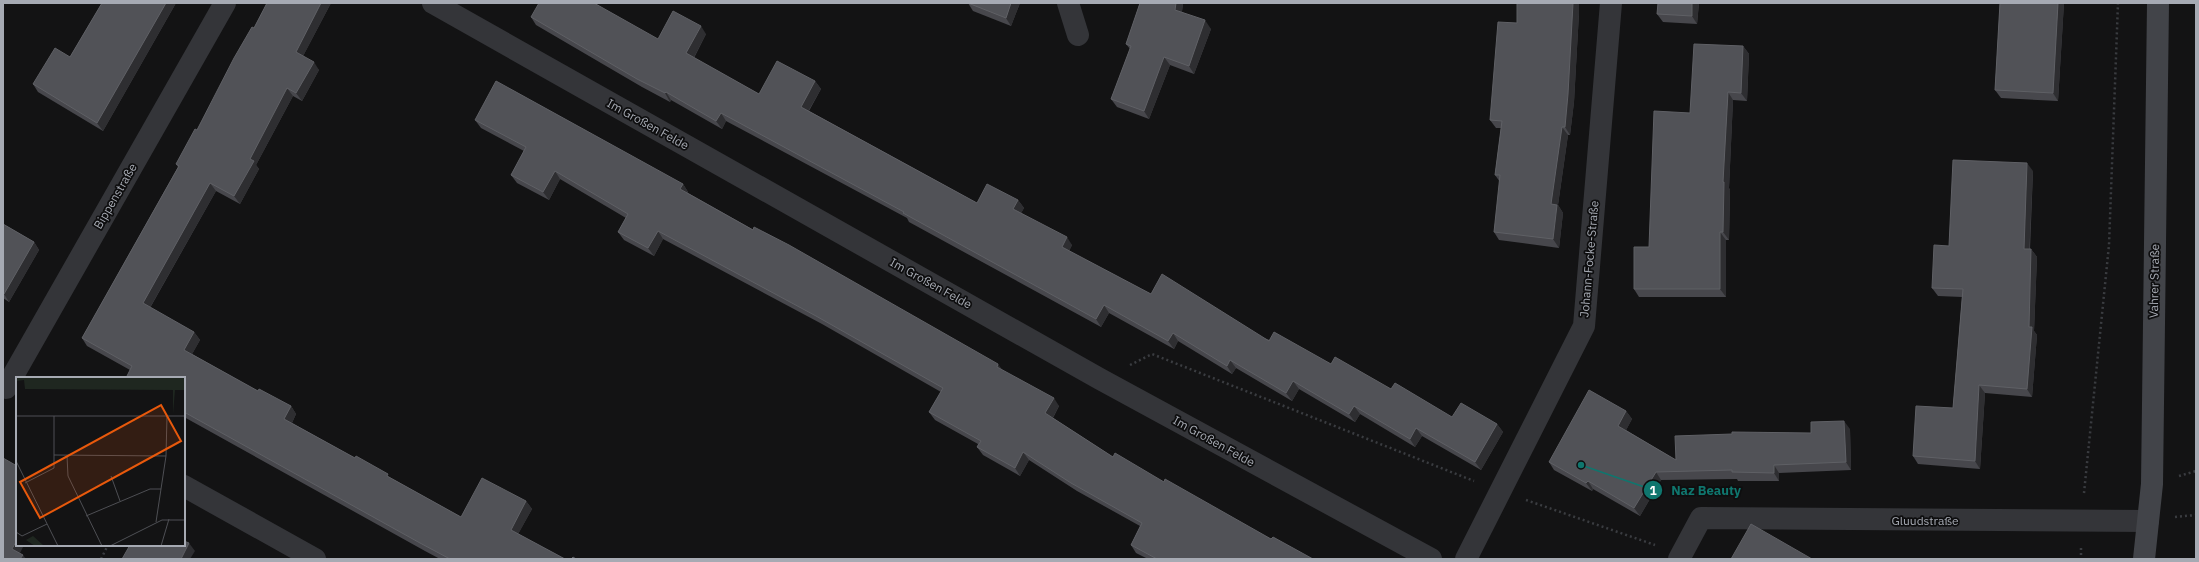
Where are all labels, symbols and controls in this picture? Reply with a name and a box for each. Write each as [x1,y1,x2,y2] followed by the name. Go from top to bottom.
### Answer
[604,95,692,153] street label: Im Großen Felde
[90,160,140,231] street label: Bippenstraße
[1576,200,1602,318] street label: Johann-Focke-Straße
[2146,243,2162,318] street label: Vahrer Straße
[887,254,975,312] street label: Im Großen Felde
[16,377,185,546] inset map
[1170,412,1258,470] street label: Im Großen Felde
[1643,478,1749,503] callout: Naz Beauty
[1671,482,1741,499] text: Naz Beauty
[1649,483,1657,498] text: 1
[1891,513,1959,528] street label: Gluudstraße

